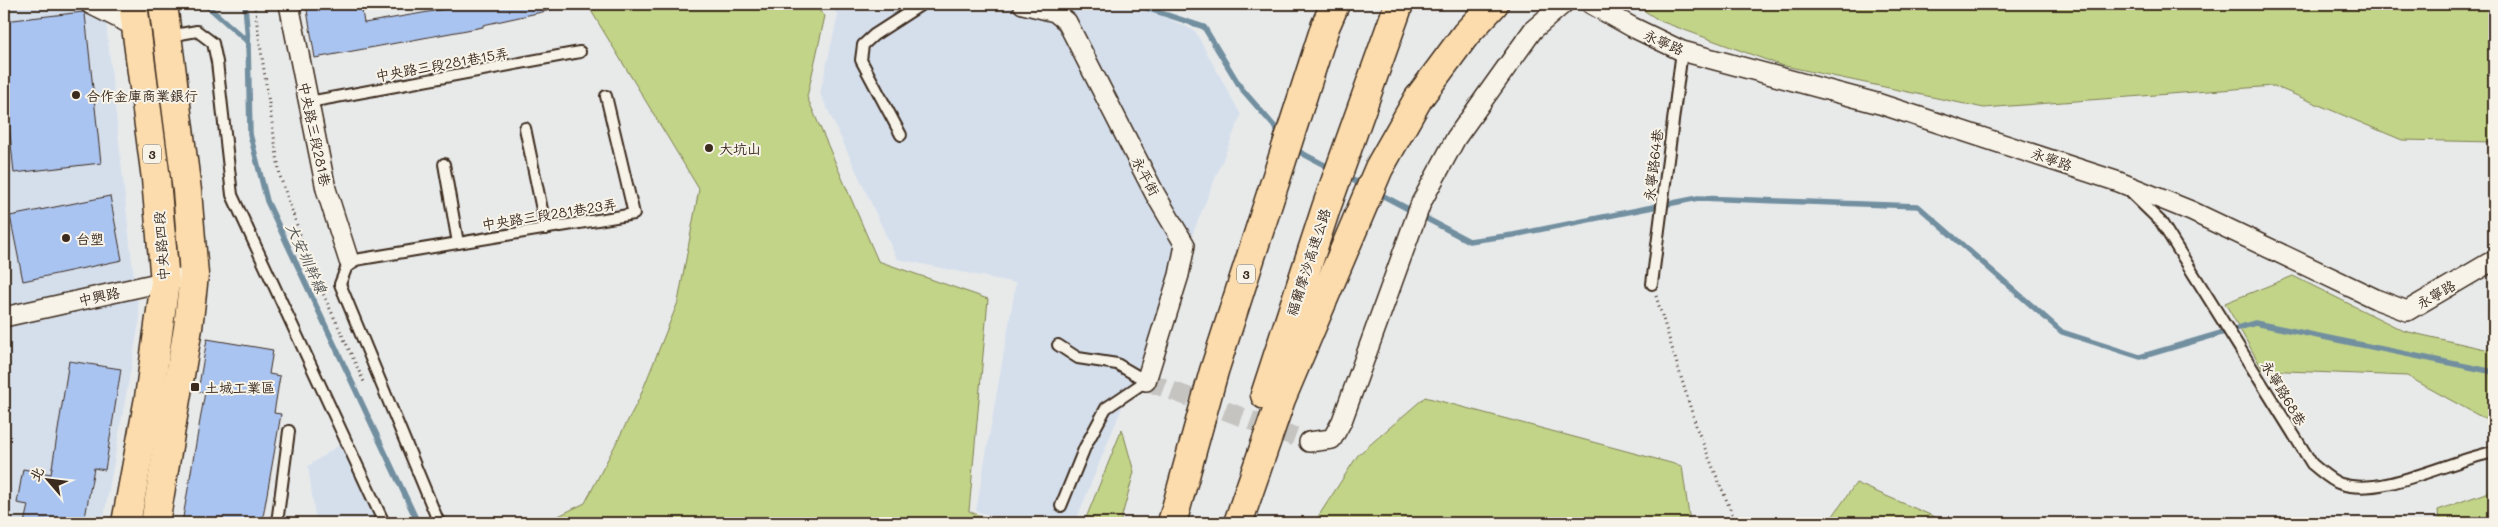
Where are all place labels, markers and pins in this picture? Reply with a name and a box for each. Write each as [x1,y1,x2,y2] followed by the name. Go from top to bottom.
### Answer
[86,86,198,105] place label: 合作金庫商業銀行
[70,89,82,101] marker: 合作金庫商業銀行
[719,139,761,158] place label: 大坑山
[703,142,715,154] marker: 大坑山
[76,229,104,248] place label: 台塑
[60,232,72,244] marker: 台塑
[205,378,275,397] place label: 土城工業區
[189,381,201,393] marker: 土城工業區

